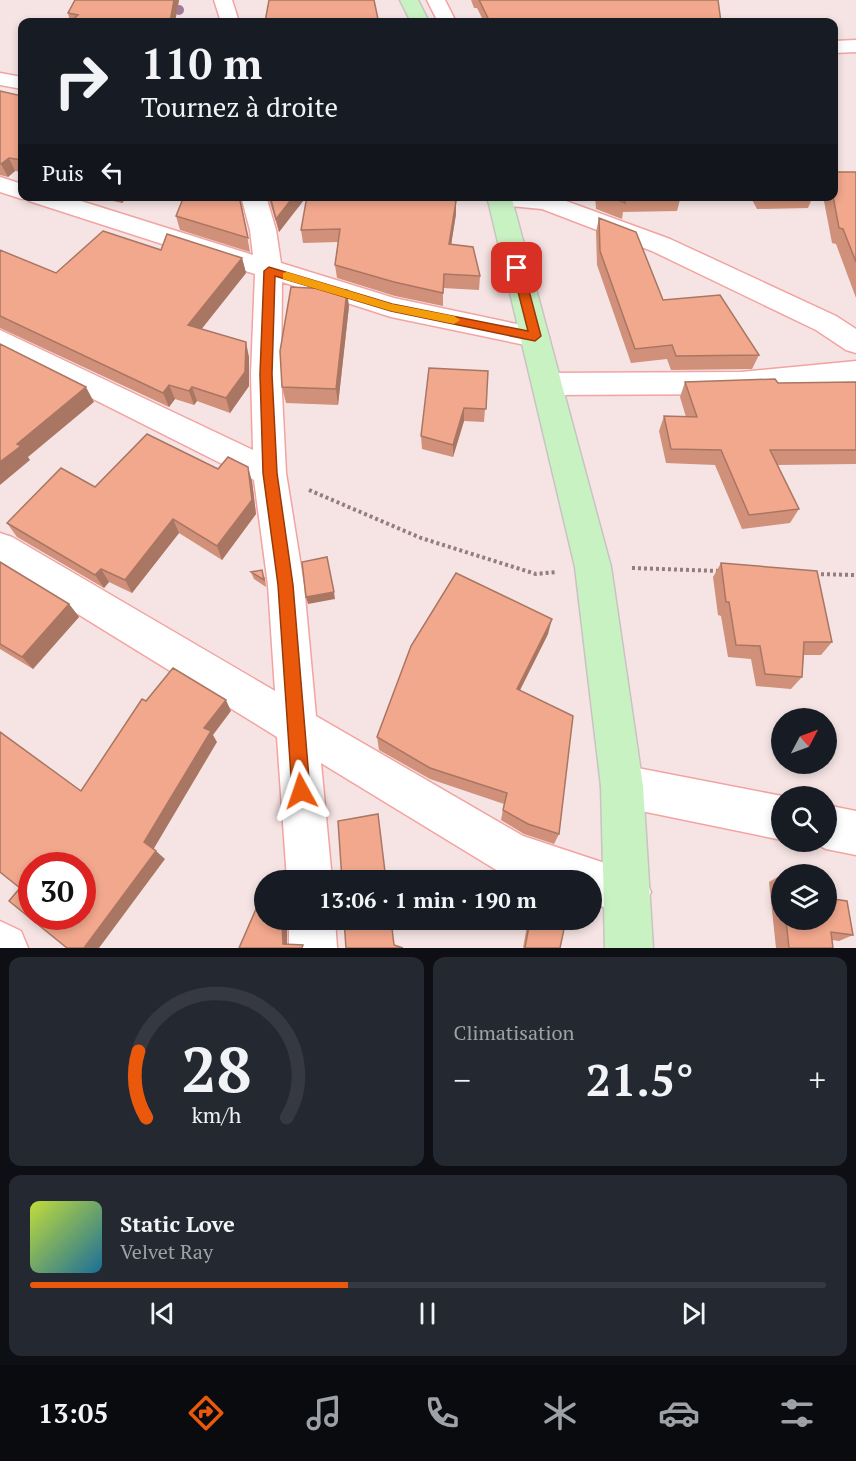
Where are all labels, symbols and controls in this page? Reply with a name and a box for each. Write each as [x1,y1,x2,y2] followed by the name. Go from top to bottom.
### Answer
[141,35,262,91] text: 110 m
[42,42,120,120] icon: right
[141,89,338,125] text: Tournez à droite
[96,156,129,189] icon: left
[42,158,84,187] text: Puis
[491,242,542,293] pin
[500,251,533,284] icon: arrive
[771,708,837,774] north arrow
[771,708,837,930] map controls
[269,759,333,823] position arrow
[771,786,837,852] button: search
[18,852,96,930] speed limit sign: 30
[771,864,837,930] button: layers
[319,885,537,914] text: 13:06 · 1 min · 190 m
[454,1019,574,1046] text: Climatisation
[181,1027,252,1110] text: 28
[586,1049,694,1109] text: 21.5°
[454,1058,471,1101] text: −
[808,1058,826,1101] text: +
[191,1102,241,1130] text: km/h
[120,1209,235,1238] text: Static Love
[120,1238,213,1265] text: Velvet Ray
[146,1297,179,1330] icon: previous
[411,1297,444,1330] icon: pause
[677,1297,710,1330] icon: next
[185,1392,227,1434] icon: directions
[303,1392,345,1434] icon: music
[421,1392,463,1434] icon: phone
[539,1392,581,1434] icon: climate
[658,1392,700,1434] icon: car
[776,1392,818,1434] icon: filters
[38,1395,108,1431] text: 13:05

